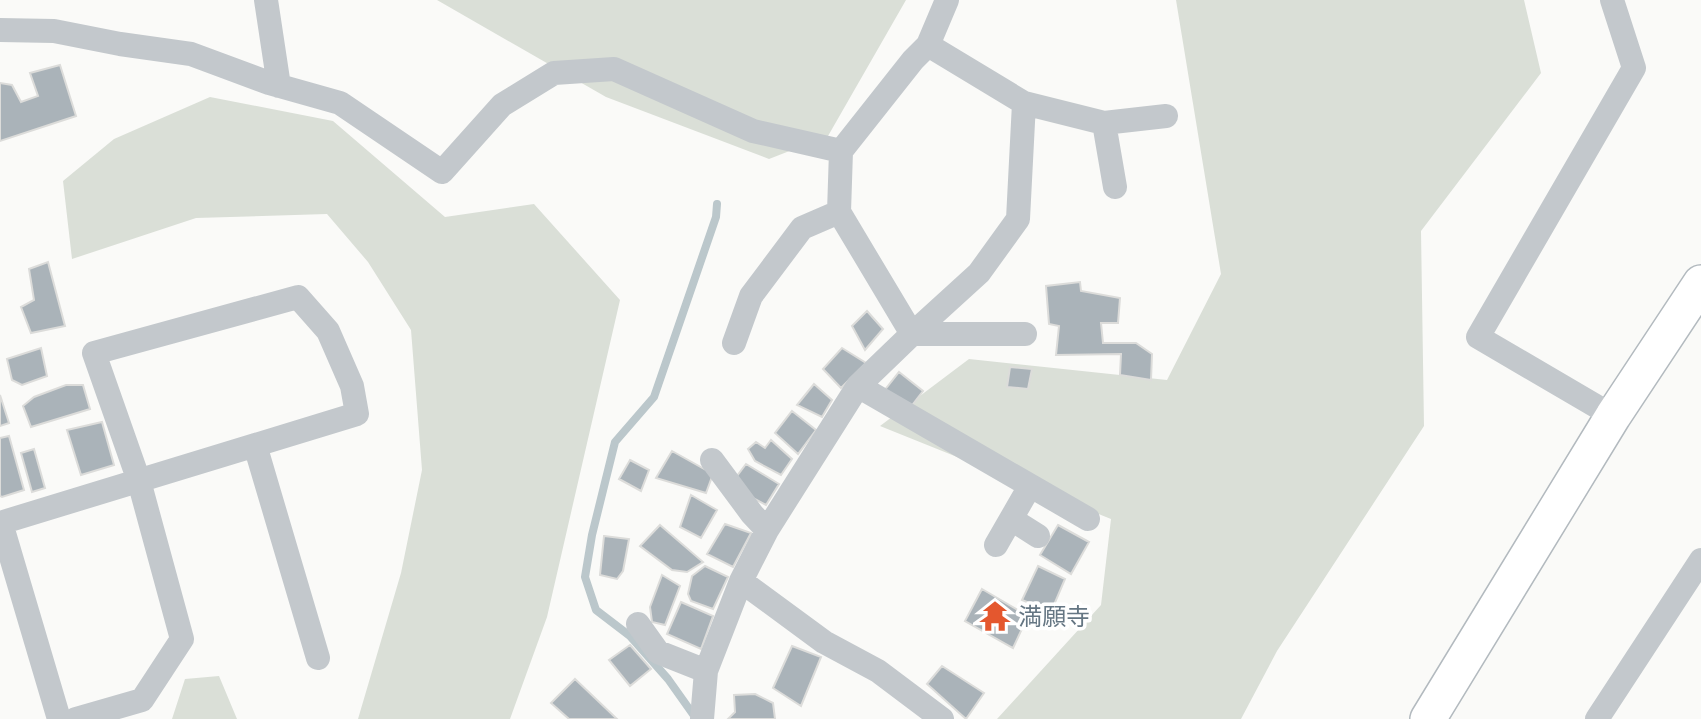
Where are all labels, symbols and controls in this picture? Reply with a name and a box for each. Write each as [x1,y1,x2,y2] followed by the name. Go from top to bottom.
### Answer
[978,599,1012,633] temple icon: 満願寺
[1018,603,1090,630] place label: 満願寺

